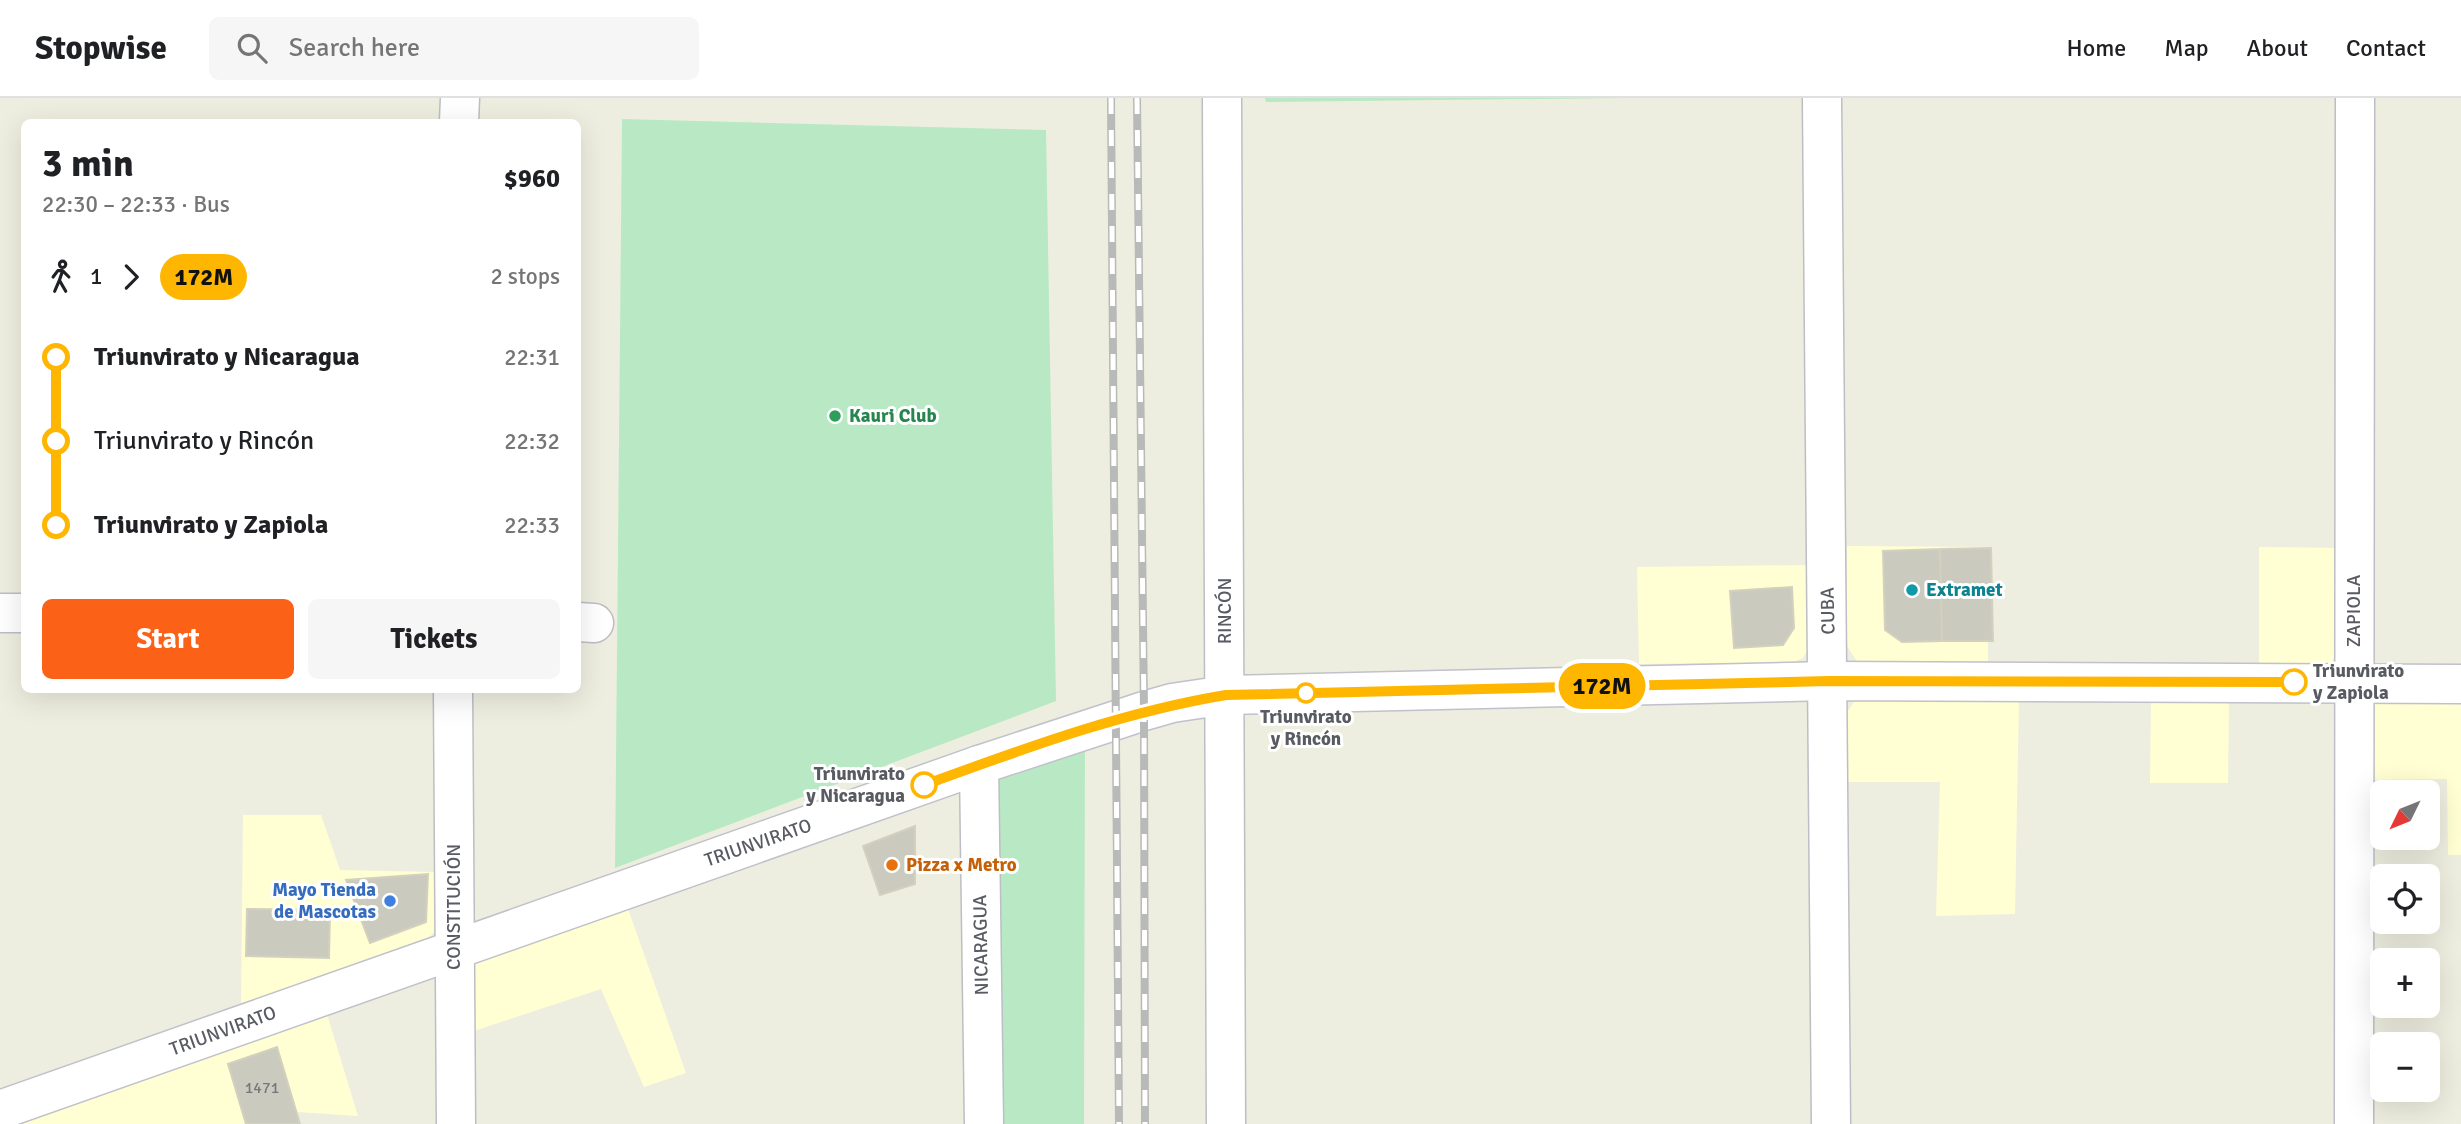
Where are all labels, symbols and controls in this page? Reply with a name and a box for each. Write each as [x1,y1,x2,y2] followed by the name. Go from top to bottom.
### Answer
[209,17,699,80] search box
[35,28,167,69] text: Stopwise
[233,29,271,67] icon: search
[289,32,420,64] text: Search here
[2066,33,2126,63] text: Home
[2164,33,2209,63] text: Map
[2247,33,2308,63] text: About
[2346,33,2426,63] text: Contact
[42,140,134,187] text: 3 min
[504,163,560,195] text: $960
[42,190,230,219] text: 22:30 – 22:33 · Bus
[42,258,80,296] icon: walk
[112,258,150,296] icon: forward
[90,262,102,291] text: 1
[174,262,233,292] text: 172M
[490,262,560,291] text: 2 stops
[94,341,360,373] text: Triunvirato y Nicaragua
[504,343,560,372] text: 22:31
[849,404,937,428] place label: Kauri Club
[827,408,843,424] marker: Kauri Club
[94,425,314,457] text: Triunvirato y Rincón
[504,427,560,456] text: 22:32
[94,509,328,541] text: Triunvirato y Zapiola
[504,511,560,540] text: 22:33
[2342,574,2366,647] street label: ZAPIOLA
[1213,578,1237,644] street label: RINCÓN
[1926,578,2003,602] place label: Extramet
[1904,582,1920,598] marker: Extramet
[1816,587,1840,635] street label: CUBA
[42,599,294,679] button: Start
[308,599,560,679] button: Tickets
[2312,659,2404,705] place label: Triunvirato y Zapiola
[1553,663,1651,709] line badge: 172M
[2281,669,2307,695] marker: Triunvirato y Zapiola
[1573,671,1631,701] text: 172M
[1296,683,1316,703] marker: Triunvirato y Rincón
[1260,705,1352,751] place label: Triunvirato y Rincón
[805,762,905,808] place label: Triunvirato y Nicaragua
[911,772,937,798] marker: Triunvirato y Nicaragua
[2370,780,2440,850] north arrow
[2370,780,2440,1102] map controls
[701,813,815,873] street label: TRIUNVIRATO
[442,844,466,970] street label: CONSTITUCIÓN
[906,853,1017,877] place label: Pizza x Metro
[884,857,900,873] marker: Pizza x Metro
[2370,864,2440,934] button: locate
[272,878,376,924] place label: Mayo Tienda de Mascotas
[382,893,398,909] marker: Mayo Tienda de Mascotas
[968,894,994,995] street label: NICARAGUA
[2370,948,2440,1018] button: +
[166,1001,280,1061] street label: TRIUNVIRATO
[2370,1032,2440,1102] button: −
[245,1078,279,1098] house number: 1471

